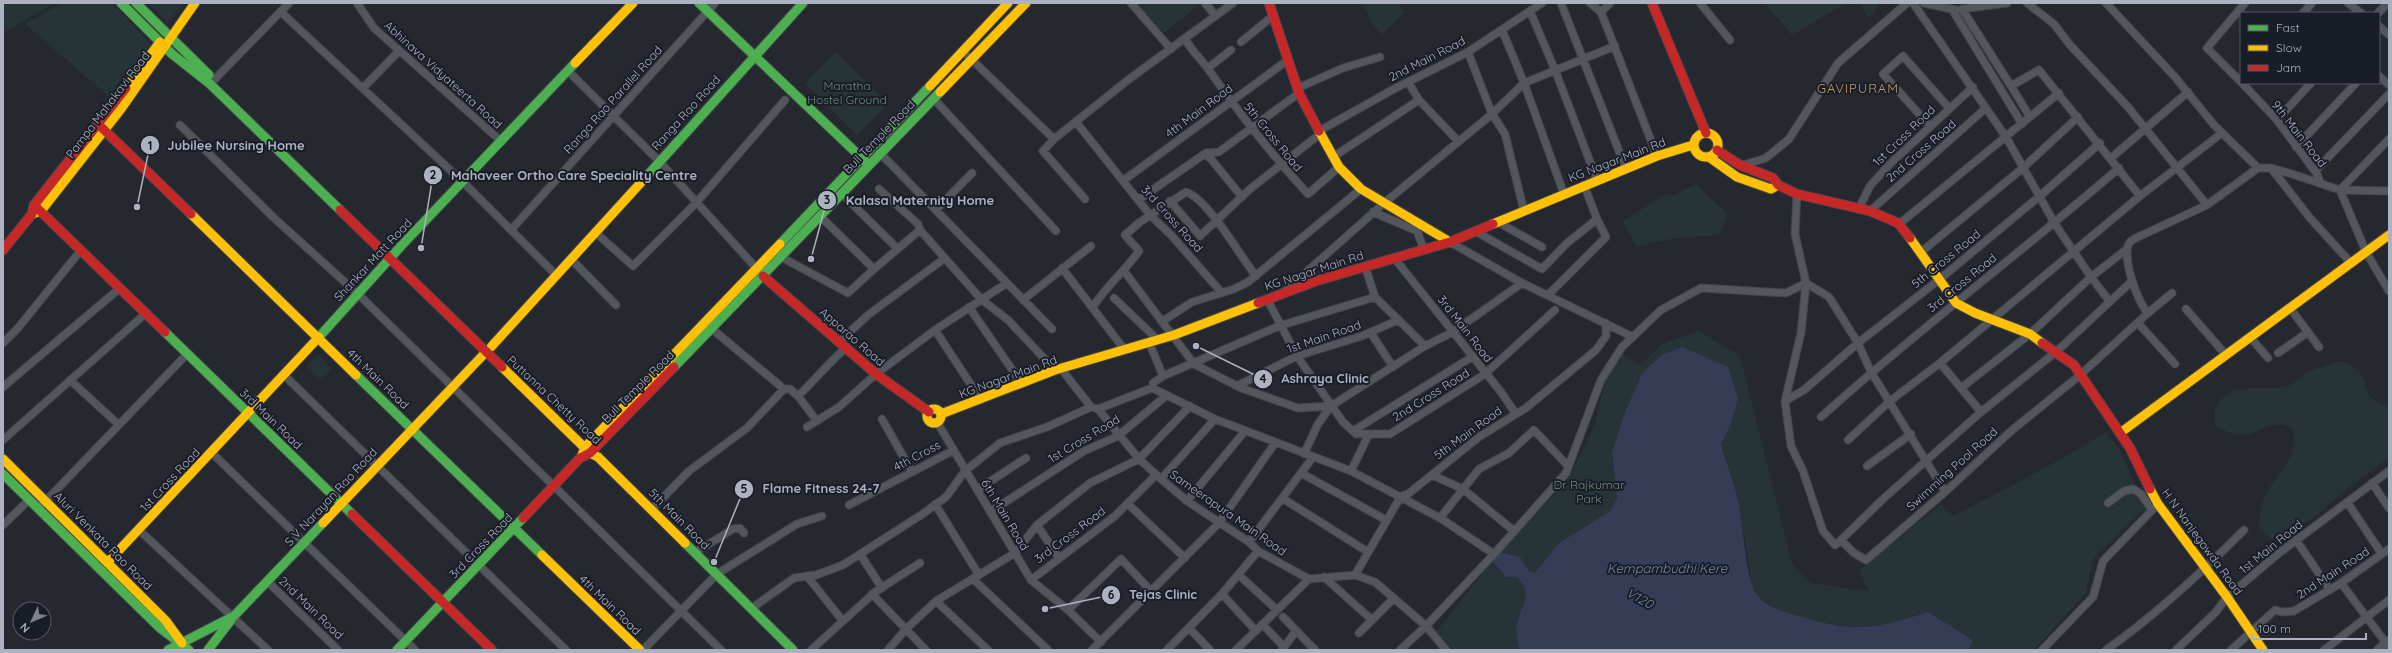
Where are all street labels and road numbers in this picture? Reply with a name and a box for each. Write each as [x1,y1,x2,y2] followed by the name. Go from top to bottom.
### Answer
[381,18,506,132] street label: Abhinava Vidyateerta Road
[1386,33,1468,84] street label: 2nd Main Road
[560,43,665,157] street label: Ranga Rao Parallel Road
[63,48,153,161] street label: Pampa Mahakavi Road
[648,72,723,153] street label: Ranga Rao Road
[1162,80,1235,141] street label: 4th Main Road
[840,97,918,177] street label: Bull Temple Road
[2269,97,2330,170] street label: 9th Main Road
[1241,99,1306,174] street label: 5th Cross Road
[1869,102,1938,169] street label: 1st Cross Road
[1883,116,1959,185] street label: 2nd Cross Road
[1566,134,1668,185] street label: KG Nagar Main Rd
[1138,182,1206,255] street label: 3rd Cross Road
[330,215,415,304] street label: Shankar Matt Road
[1908,226,1983,291] street label: 5th Cross Road
[1262,247,1365,294] street label: KG Nagar Main Rd
[1924,250,1999,315] street label: 3rd Cross Road
[1435,292,1496,365] street label: 3rd Main Road
[817,304,888,369] street label: Apparao Road
[1285,317,1363,356] street label: 1st Main Road
[344,345,412,412] street label: 4th Main Road
[598,347,677,426] street label: Bull Temple Road
[504,352,605,447] street label: Puttanna Chetty Road
[957,352,1059,401] street label: KG Nagar Main Rd
[1389,365,1472,424] street label: 2nd Cross Road
[237,385,306,452] street label: 3rd Main Road
[1431,403,1505,462] street label: 5th Main Road
[1045,411,1122,466] street label: 1st Cross Road
[1903,424,2000,514] street label: Swimming Pool Road
[891,437,943,474] street label: 4th Cross
[281,444,380,549] street label: S V Narayan Rao Road
[136,445,203,514] street label: 1st Cross Road
[1167,467,1290,559] street label: Sameerapura Main Road
[978,476,1033,553] street label: 6th Main Road
[646,485,713,552] street label: 5th Main Road
[2159,486,2246,598] street label: H N Nanjegowda Road
[51,488,156,593] street label: Aluri Venkata Rao Road
[1031,503,1108,566] street label: 3rd Cross Road
[446,510,516,581] street label: 3rd Cross Road
[2236,516,2305,577] street label: 1st Main Road
[2293,543,2372,602] street label: 2nd Main Road
[576,571,644,638] street label: 4th Main Road
[276,573,347,642] street label: 2nd Main Road

